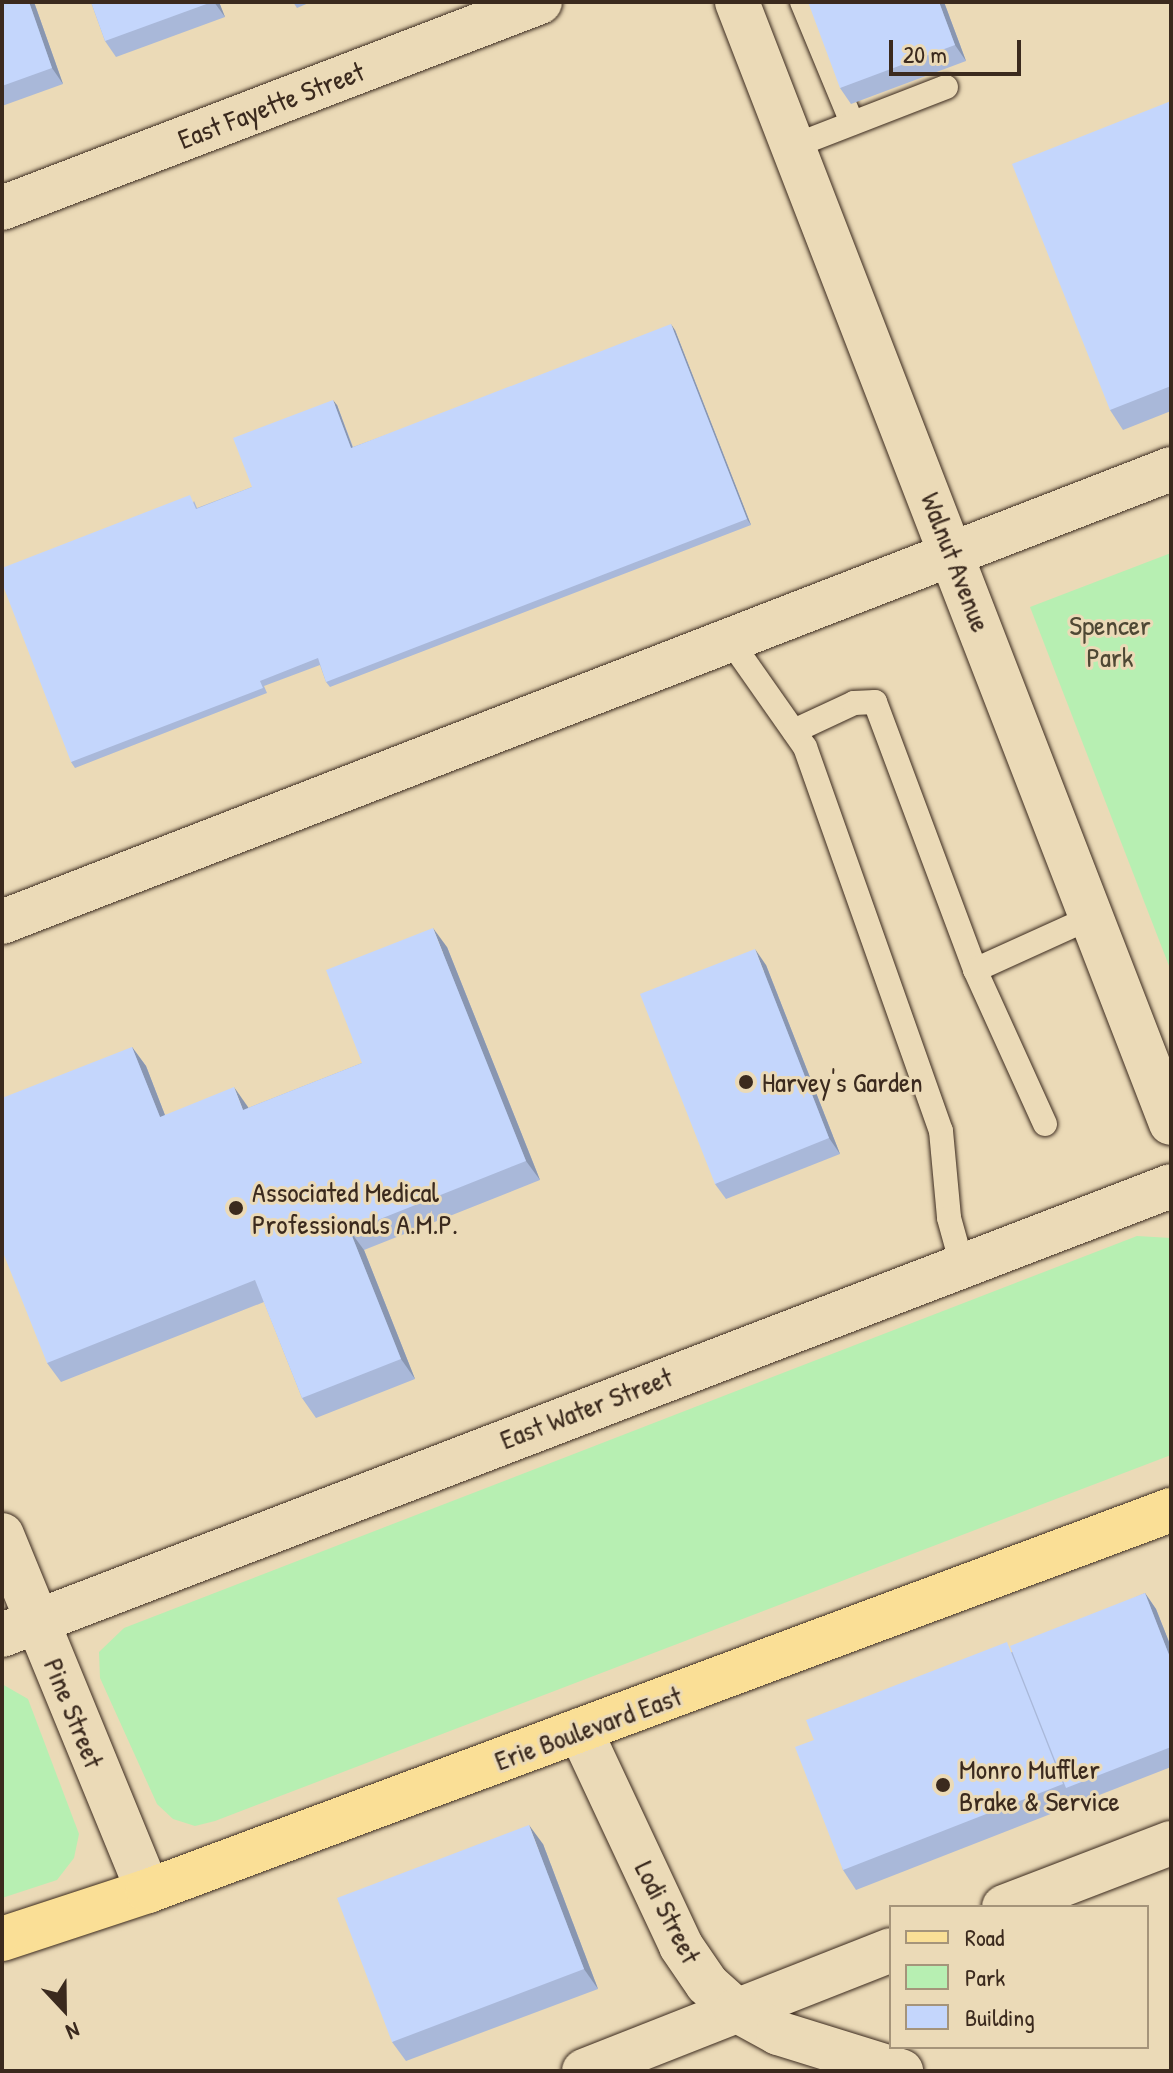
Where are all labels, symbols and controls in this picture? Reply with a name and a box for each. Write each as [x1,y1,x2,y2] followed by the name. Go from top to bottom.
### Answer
[893,24,1025,74] scale bar
[903,38,947,70] text: 20 m
[173,54,369,156] street label: East Fayette Street
[914,488,998,636] street label: Walnut Avenue
[1069,608,1151,674] park label: Spencer Park
[762,1065,923,1099] place label: Harvey's Garden
[737,1073,755,1091] marker: Harvey's Garden
[252,1175,458,1241] place label: Associated Medical Professionals A.M.P.
[227,1199,245,1217] marker: Associated Medical Professionals A.M.P.
[495,1360,677,1456] street label: East Water Street
[37,1653,111,1773] street label: Pine Street
[490,1679,686,1777] street label: Erie Boulevard East
[959,1752,1120,1818] place label: Monro Muffler Brake & Service
[934,1776,952,1794] marker: Monro Muffler Brake & Service
[628,1855,708,1969] street label: Lodi Street
[889,1905,1149,2049] legend
[965,1921,1004,1953] text: Road
[965,1961,1005,1993] text: Park
[24,1969,104,2049] north arrow
[965,2001,1035,2033] text: Building
[62,2015,84,2047] text: N

